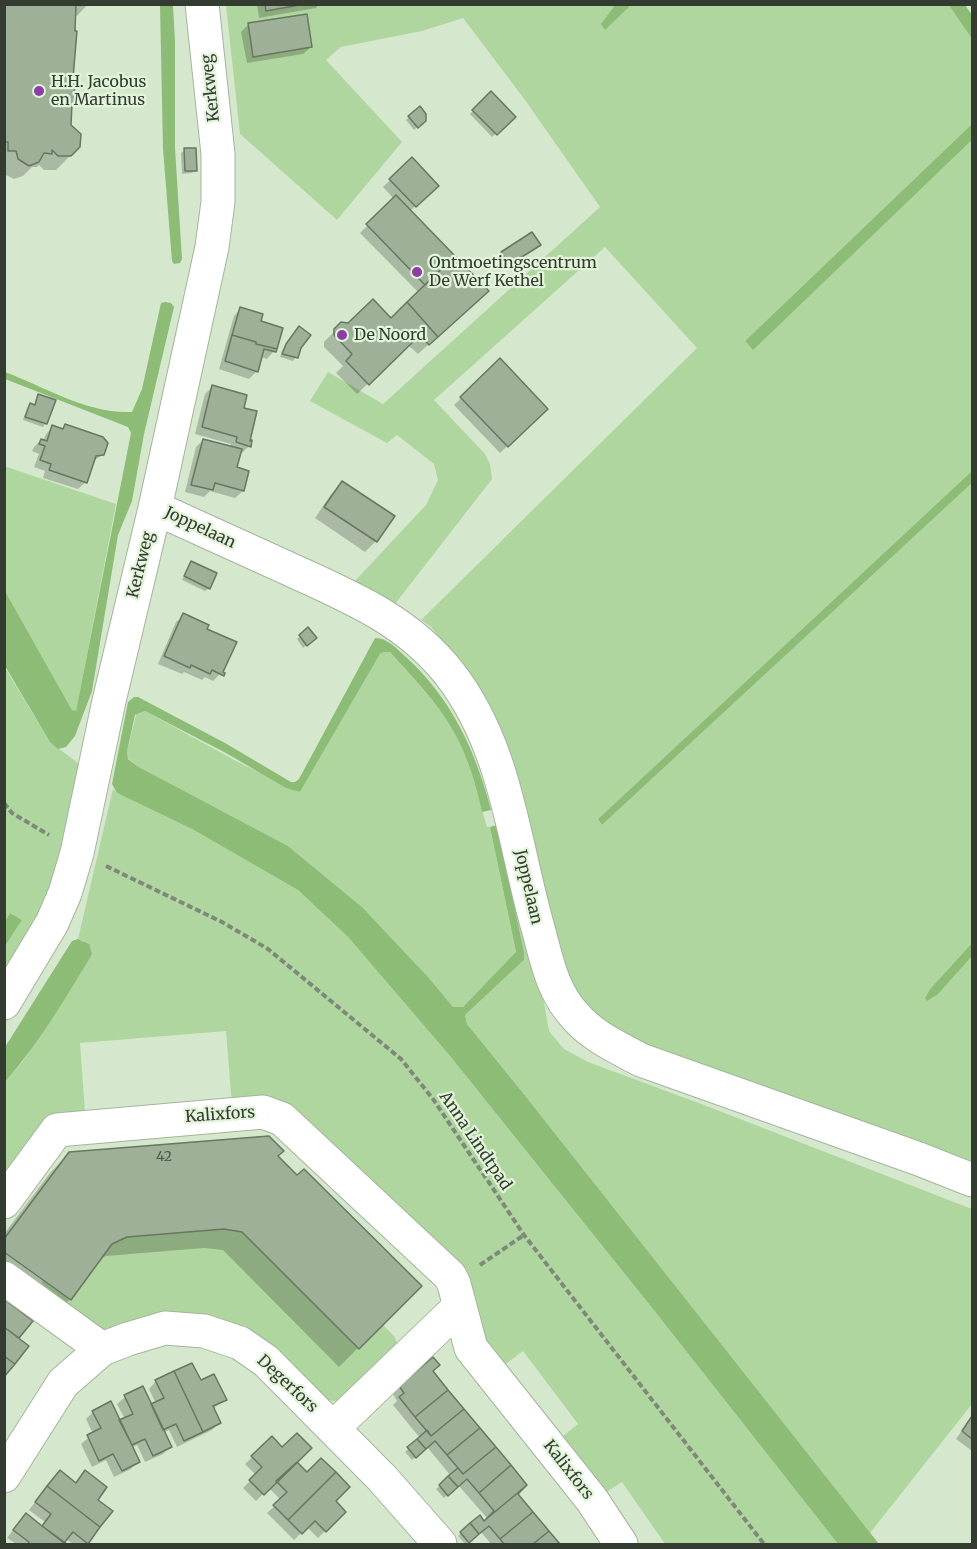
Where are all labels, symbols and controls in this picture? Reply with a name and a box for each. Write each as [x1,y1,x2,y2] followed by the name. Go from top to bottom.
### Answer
[198,53,224,123] street label: Kerkweg
[51,72,146,110] place label: H.H. Jacobus en Martinus
[32,84,46,98] marker: H.H. Jacobus en Martinus
[429,253,597,291] place label: Ontmoetingscentrum De Werf Kethel
[410,265,424,279] marker: Ontmoetingscentrum De Werf Kethel
[354,325,426,345] place label: De Noord
[335,328,349,342] marker: De Noord
[161,503,239,553] street label: Joppelaan
[123,530,159,600] street label: Kerkweg
[510,848,546,926] street label: Joppelaan
[435,1088,515,1194] street label: Anna Lindtpad
[184,1103,256,1127] street label: Kalixfors
[156,1149,172,1165] house number: 42
[253,1351,321,1417] street label: Degerfors
[539,1437,597,1503] street label: Kalixfors

